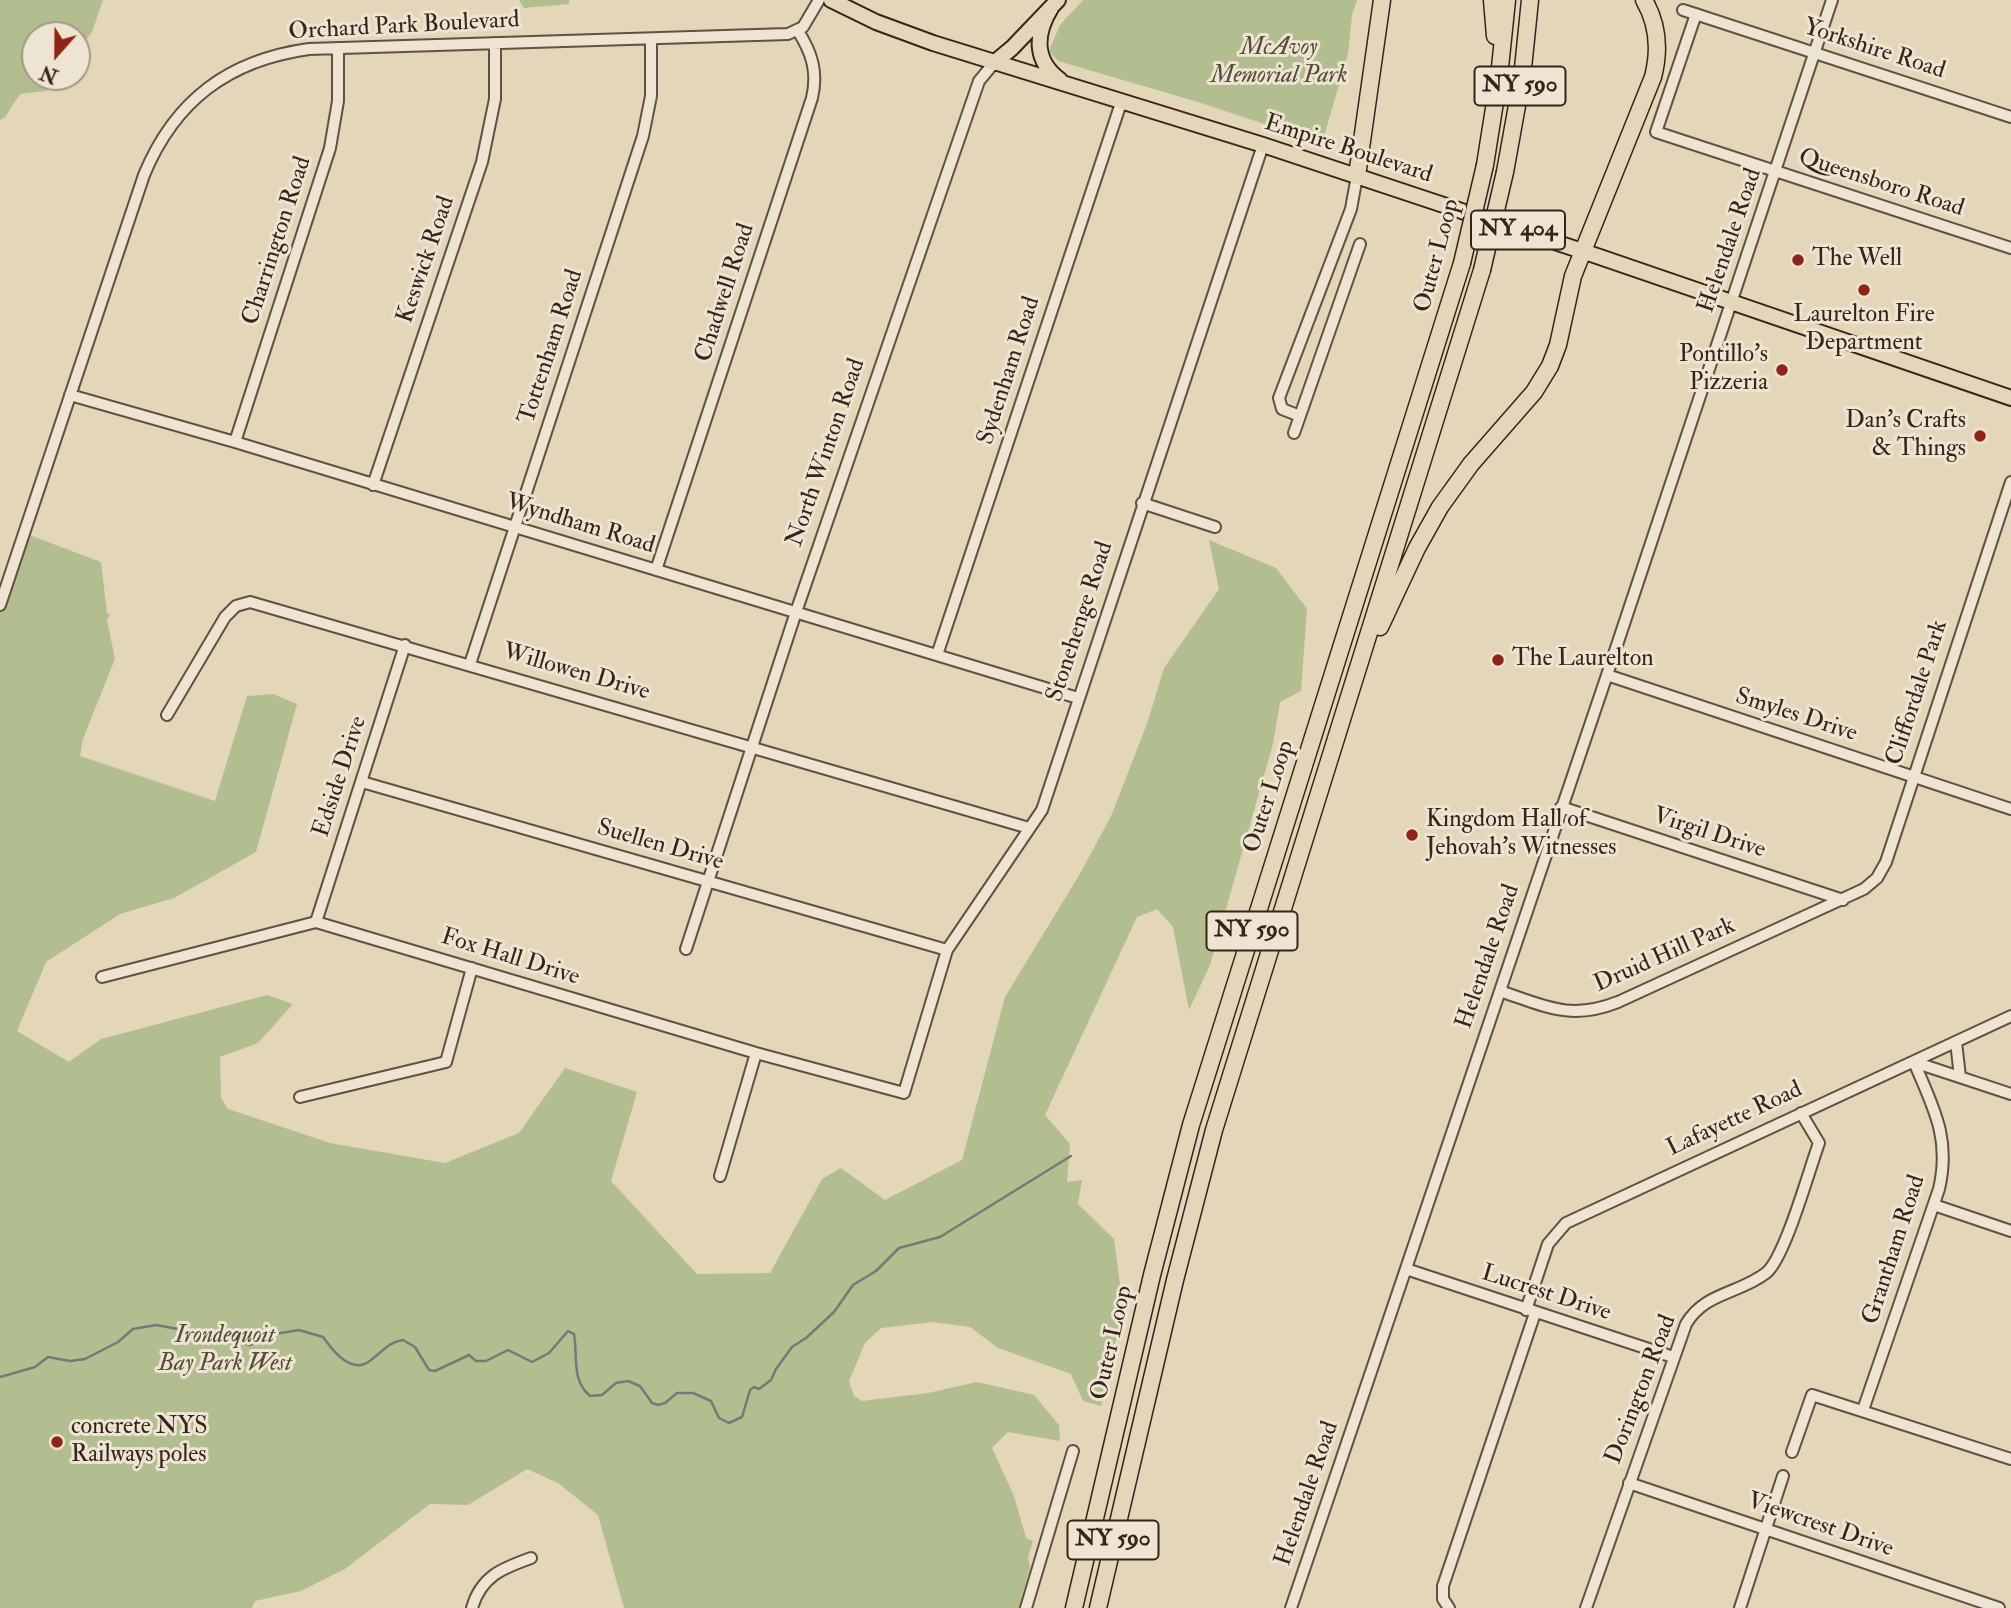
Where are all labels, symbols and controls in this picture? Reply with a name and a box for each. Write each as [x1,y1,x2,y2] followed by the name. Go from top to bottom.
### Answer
[288,7,520,47] street label: Orchard Park Boulevard
[1800,14,1948,86] street label: Yorkshire Road
[21,21,91,91] north arrow
[1211,35,1347,91] park label: McAvoy Memorial Park
[37,59,61,88] text: N
[1474,66,1566,106] road number: NY 590
[1260,109,1436,191] street label: Empire Boulevard
[1795,144,1967,224] street label: Queensboro Road
[237,153,319,329] street label: Charrington Road
[1693,165,1769,317] street label: Helendale Road
[392,193,462,327] street label: Keswick Road
[1409,196,1467,316] street label: Outer Loop
[1471,210,1565,249] road number: NY 404
[690,220,762,366] street label: Chadwell Road
[1812,246,1902,274] place label: The Well
[1790,252,1806,268] marker: The Well
[514,266,590,428] street label: Tottenham Road
[1856,282,1872,298] marker: Laurelton Fire Department
[973,293,1047,449] street label: Sydenham Road
[1793,302,1935,358] place label: Laurelton Fire Department
[1679,342,1768,398] place label: Pontillo's Pizzeria
[781,355,873,551] street label: North Winton Road
[1774,362,1790,378] marker: Pontillo's Pizzeria
[1845,408,1966,464] place label: Dan's Crafts & Things
[1972,428,1988,444] marker: Dan's Crafts & Things
[502,489,658,561] street label: Wyndham Road
[1041,538,1121,706] street label: Stonehenge Road
[1881,617,1955,769] street label: Cliffordale Park
[499,638,653,708] street label: Willowen Drive
[1512,646,1654,674] place label: The Laurelton
[1490,652,1506,668] marker: The Laurelton
[1731,683,1861,749] street label: Smyles Drive
[308,713,374,841] street label: Edside Drive
[1238,737,1302,857] street label: Outer Loop
[1649,802,1769,866] street label: Virgil Drive
[1426,807,1617,863] place label: Kingdom Hall of Jehovah’s Witnesses
[593,814,727,878] street label: Suellen Drive
[1404,827,1420,843] marker: Kingdom Hall of Jehovah’s Witnesses
[1451,881,1527,1033] street label: Helendale Road
[1206,912,1298,950] road number: NY 590
[1590,912,1740,1000] street label: Druid Hill Park
[437,923,583,993] street label: Fox Hall Drive
[1663,1076,1807,1164] street label: Lafayette Road
[1857,1172,1933,1328] street label: Grantham Road
[1478,1260,1614,1328] street label: Lucrest Drive
[1086,1283,1140,1403] street label: Outer Loop
[1600,1311,1684,1469] street label: Dorington Road
[158,1323,292,1379] park label: Irondequoit Bay Park West
[71,1414,208,1470] place label: concrete NYS Railways poles
[1270,1418,1346,1570] street label: Helendale Road
[49,1434,65,1450] marker: concrete NYS Railways poles
[1743,1488,1897,1564] street label: Viewcrest Drive
[1068,1520,1158,1560] road number: NY 590

